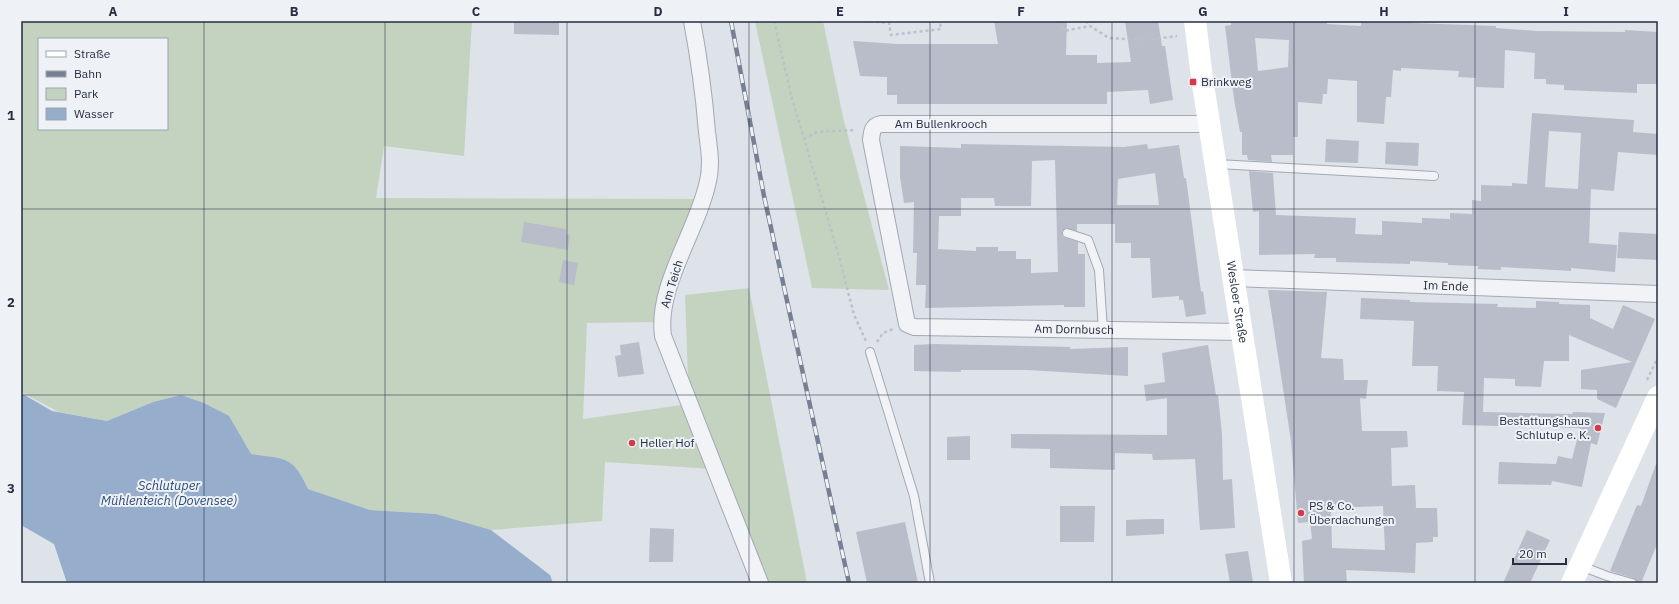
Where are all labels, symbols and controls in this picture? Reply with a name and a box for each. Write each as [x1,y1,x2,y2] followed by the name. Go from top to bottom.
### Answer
[109,3,118,20] text: A
[290,3,299,20] text: B
[472,3,481,20] text: C
[653,3,663,20] text: D
[836,3,844,20] text: E
[1017,3,1025,20] text: F
[1198,3,1208,20] text: G
[1379,3,1389,20] text: H
[1563,3,1569,20] text: I
[38,38,168,130] legend
[74,46,111,61] text: Straße
[74,66,102,81] text: Bahn
[1201,74,1252,89] place label: Brinkweg
[1188,77,1198,87] marker: Brinkweg
[74,86,99,101] text: Park
[74,106,114,121] text: Wasser
[7,107,15,124] text: 1
[895,116,987,131] street label: Am Bullenkrooch
[657,258,686,310] street label: Am Teich
[1224,260,1251,344] street label: Wesloer Straße
[1423,277,1469,294] street label: Im Ende
[7,294,15,311] text: 2
[1034,321,1114,337] street label: Am Dornbusch
[1499,413,1590,442] place label: Bestattungshaus Schlutup e. K.
[1593,423,1603,433] marker: Bestattungshaus Schlutup e. K.
[640,435,694,450] place label: Heller Hof
[627,438,637,448] marker: Heller Hof
[101,477,237,509] water label: Schlutuper Mühlenteich (Dovensee)
[7,480,15,497] text: 3
[1309,498,1395,527] place label: PS & Co. Überdachungen
[1296,508,1306,518] marker: PS & Co. Überdachungen
[1513,540,1566,566] scale bar
[1519,546,1547,561] text: 20 m

